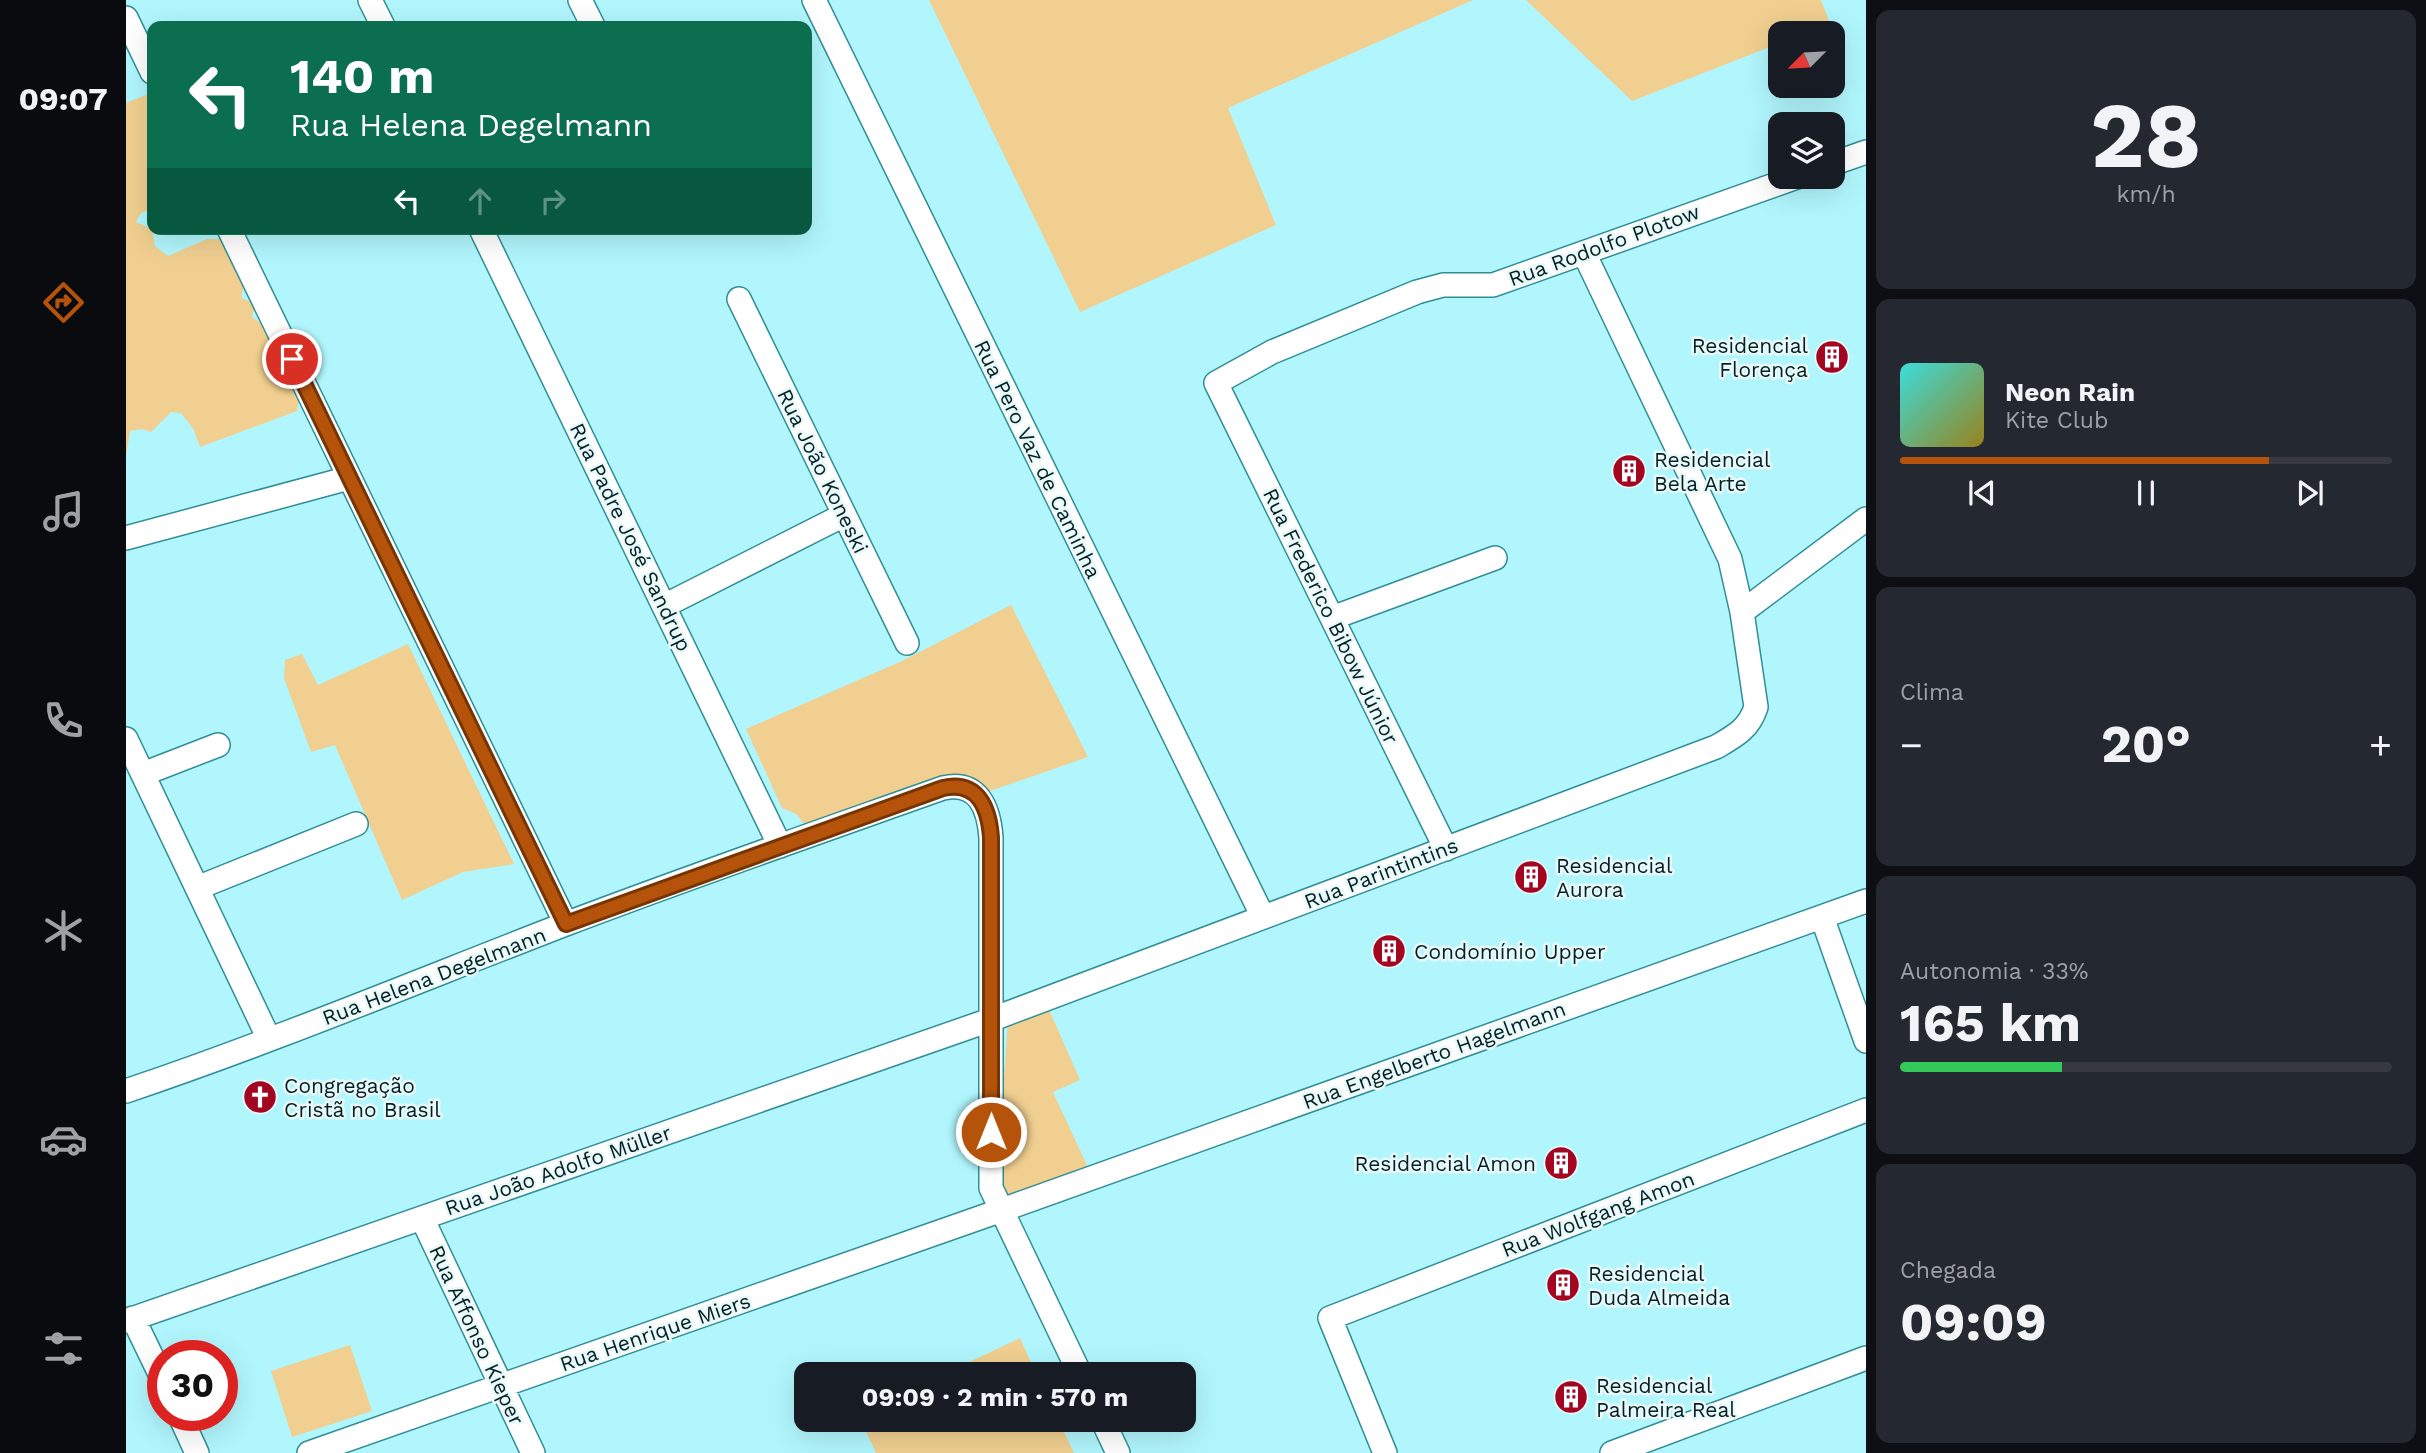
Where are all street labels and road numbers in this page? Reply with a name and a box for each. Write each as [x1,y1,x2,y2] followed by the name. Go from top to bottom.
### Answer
[1505,199,1703,291] street label: Rua Rodolfo Plotow
[969,336,1107,582] street label: Rua Pero Vaz de Caminha
[772,385,874,557] street label: Rua João Koneski
[565,419,697,655] street label: Rua Padre José Sandrup
[1258,484,1404,748] street label: Rua Frederico Bibow Júnior
[1301,832,1461,914] street label: Rua Parintintins
[319,922,549,1030] street label: Rua Helena Degelmann
[1299,996,1569,1114] street label: Rua Engelberto Hagelmann
[442,1119,675,1221] street label: Rua João Adolfo Müller
[1498,1166,1698,1262] street label: Rua Wolfgang Amon
[424,1241,530,1429] street label: Rua Affonso Kieper
[556,1288,754,1376] street label: Rua Henrique Miers

